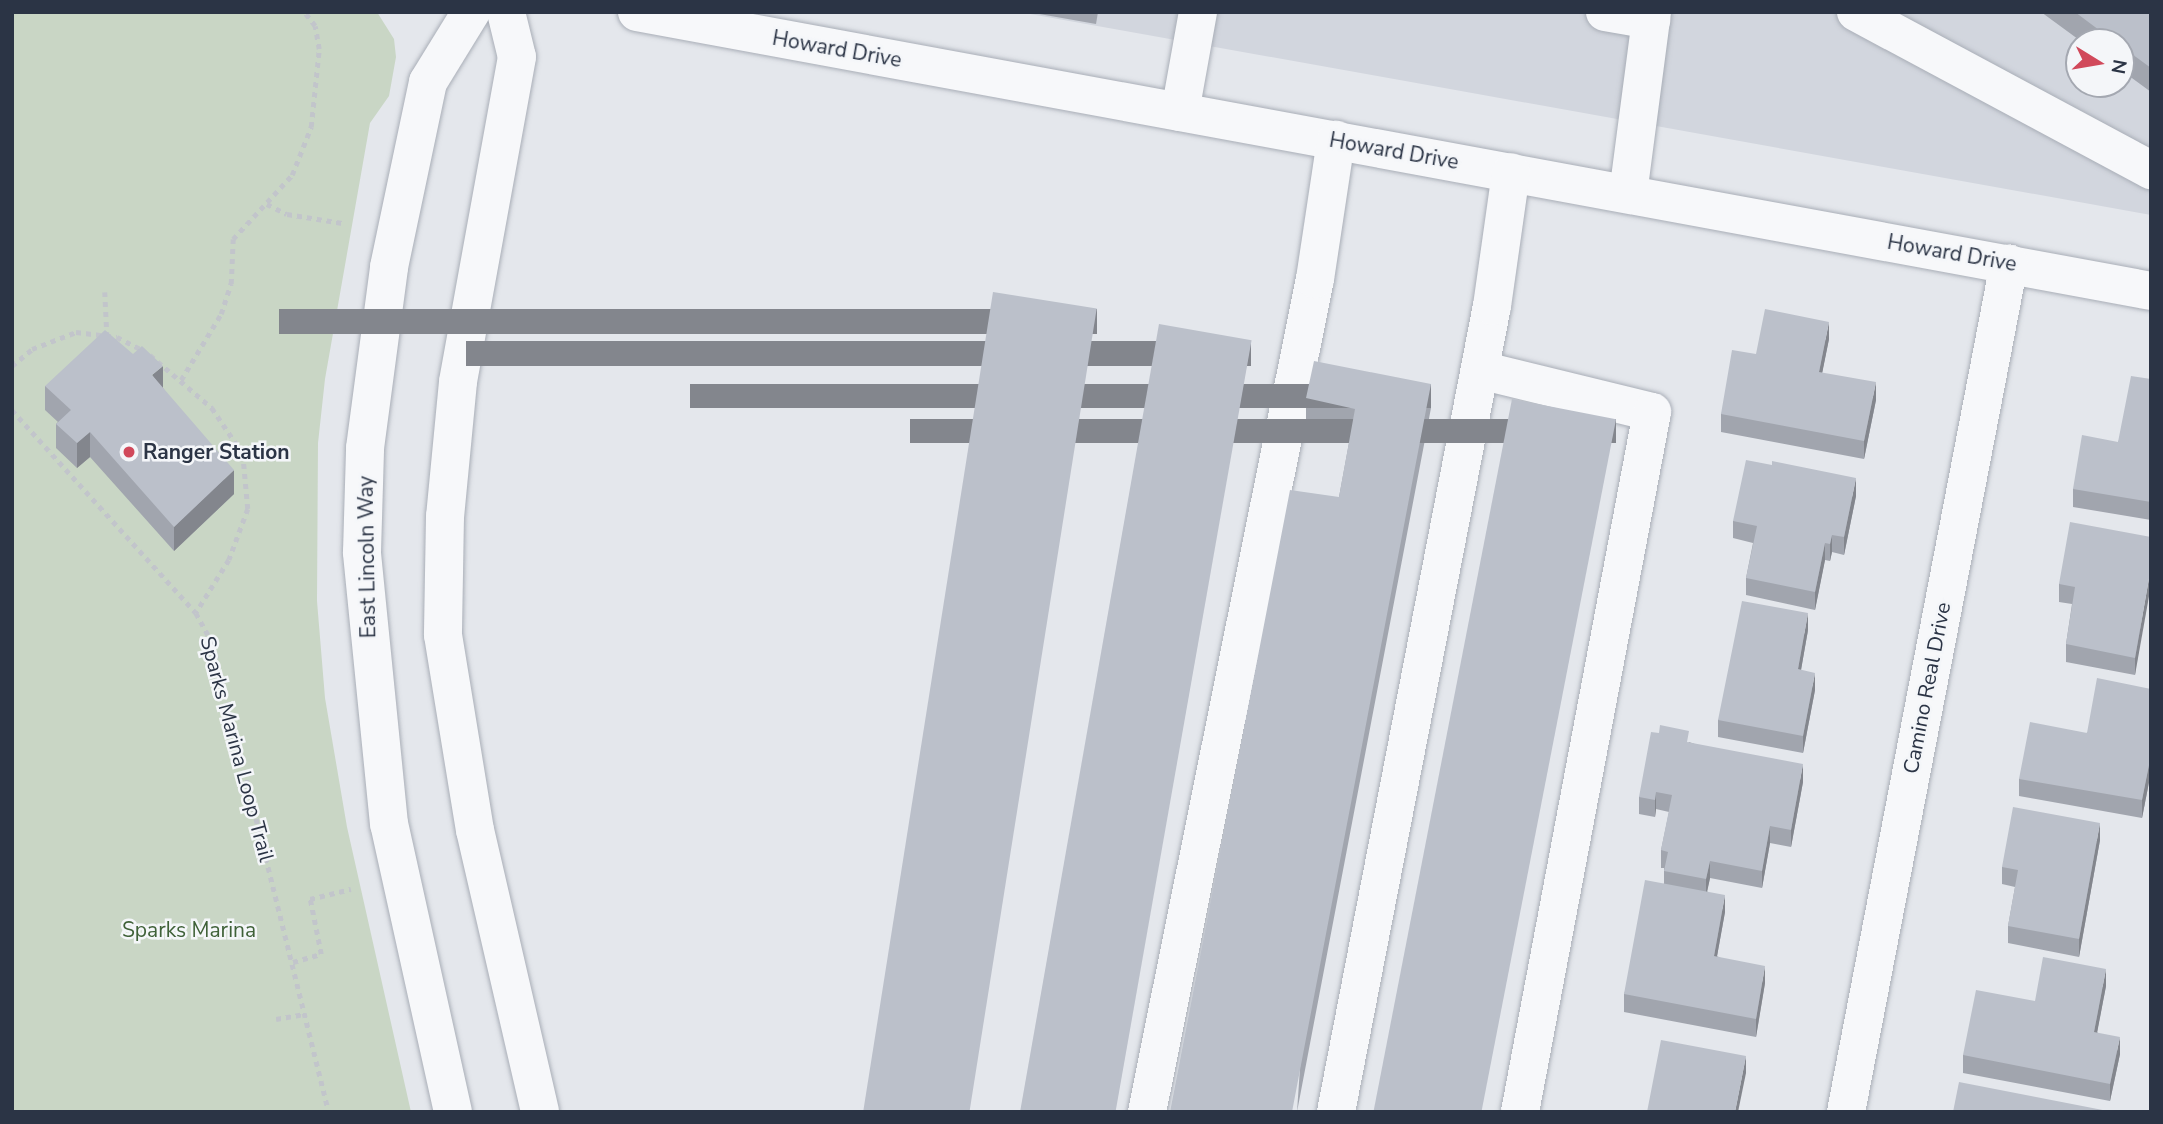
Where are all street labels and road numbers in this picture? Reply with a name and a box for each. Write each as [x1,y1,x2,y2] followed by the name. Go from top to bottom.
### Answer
[770,25,904,73] street label: Howard Drive
[1327,127,1461,175] street label: Howard Drive
[1885,229,2019,277] street label: Howard Drive
[353,475,381,639] street label: East Lincoln Way
[1898,600,1956,776] street label: Camino Real Drive
[195,633,279,865] street label: Sparks Marina Loop Trail

